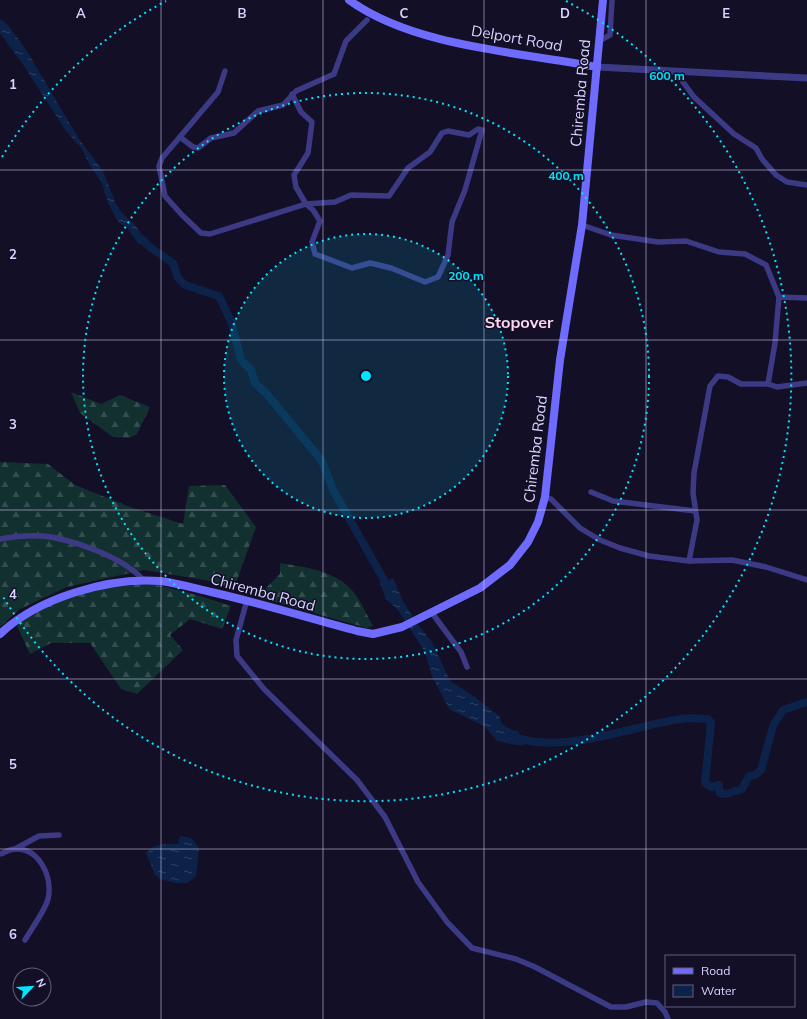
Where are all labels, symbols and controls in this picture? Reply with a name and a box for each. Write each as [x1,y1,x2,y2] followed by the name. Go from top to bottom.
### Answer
[76,5,86,21] text: A
[238,5,247,21] text: B
[400,5,409,21] text: C
[560,5,570,21] text: D
[722,5,730,21] text: E
[470,21,564,55] street label: Delport Road
[566,38,594,148] street label: Chiremba Road
[649,68,685,83] text: 600 m
[9,76,17,92] text: 1
[548,168,584,183] text: 400 m
[9,246,17,262] text: 2
[448,268,484,283] text: 200 m
[485,312,554,332] district label: Stopover
[359,369,373,383] centre of rings
[519,394,551,504] street label: Chiremba Road
[9,416,17,432] text: 3
[208,569,318,615] street label: Chiremba Road
[9,586,17,602] text: 4
[9,756,17,772] text: 5
[9,926,17,942] text: 6
[665,955,795,1007] legend
[701,963,730,978] text: Road
[12,967,52,1007] north arrow
[33,976,49,989] text: N
[701,983,737,998] text: Water

